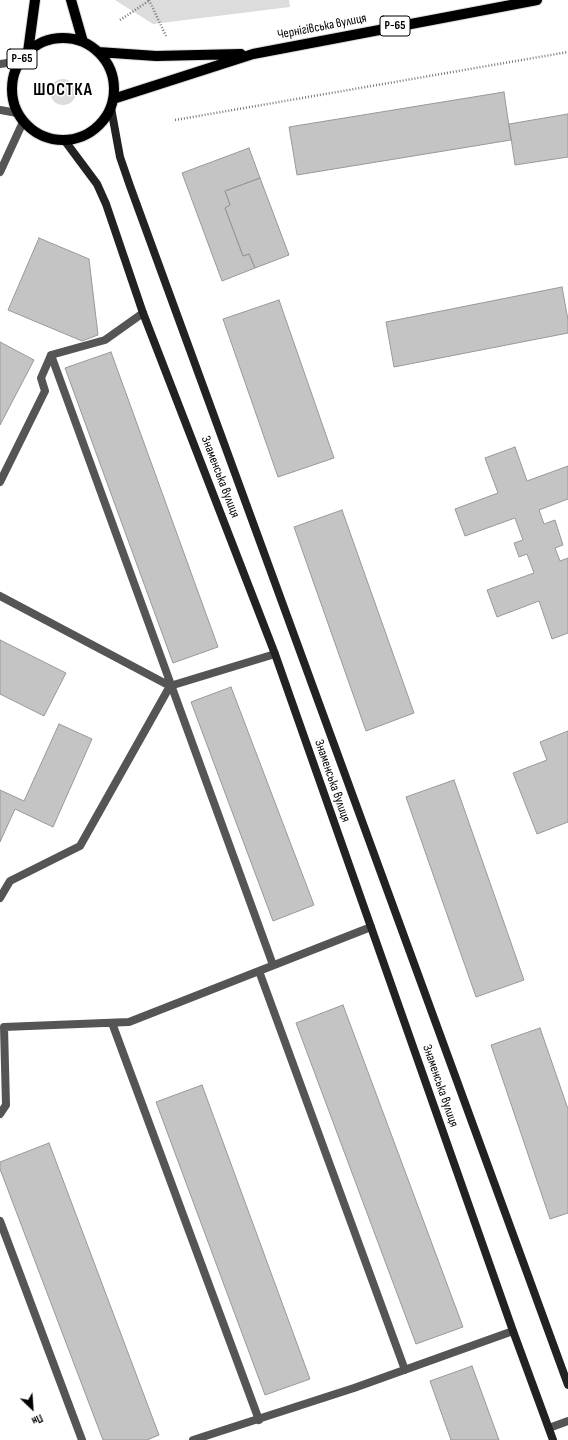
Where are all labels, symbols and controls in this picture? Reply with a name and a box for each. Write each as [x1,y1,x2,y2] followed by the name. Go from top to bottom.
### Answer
[276,11,368,43] street label: Чернігівська вулиця
[380,16,410,36] road number: Р-65
[7,49,37,69] road number: Р-65
[33,81,93,101] district label: ШОСТКА
[197,434,243,520] street label: Знаменська вулиця
[311,738,353,824] street label: Знаменська вулиця
[419,1043,461,1129] street label: Знаменська вулиця
[12,1388,52,1428] north arrow
[30,1411,45,1427] text: Пн

